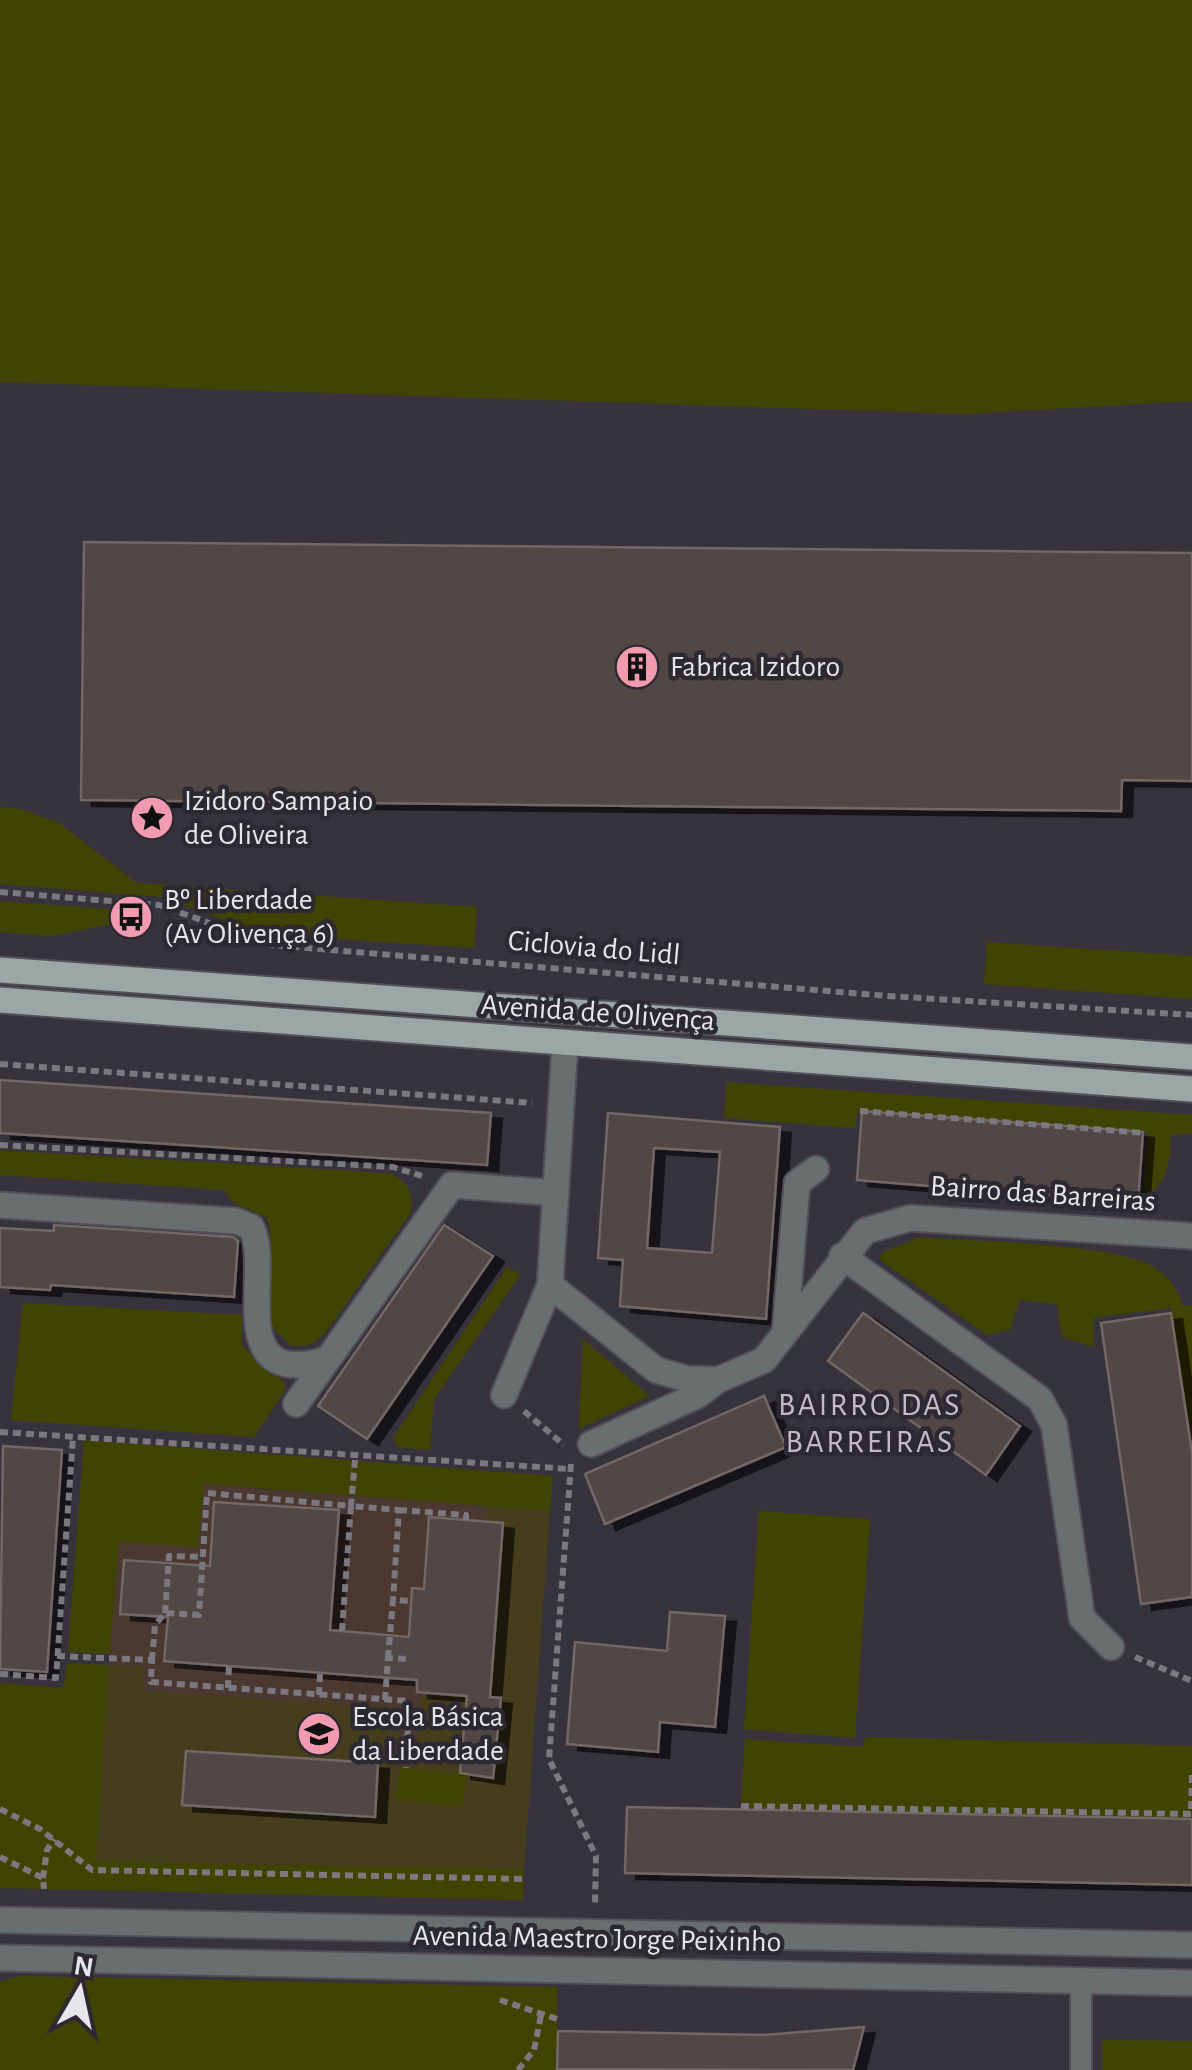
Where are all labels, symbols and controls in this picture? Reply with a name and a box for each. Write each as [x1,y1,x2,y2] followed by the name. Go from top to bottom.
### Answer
[614,644,660,690] building icon: Fabrica Izidoro
[670,652,840,682] place label: Fabrica Izidoro
[184,786,373,850] place label: Izidoro Sampaio de Oliveira
[129,795,175,841] place icon: Izidoro Sampaio de Oliveira
[164,885,336,949] place label: Bº Liberdade (Av Olivença 6)
[108,894,154,940] bus stop icon: Bº Liberdade (Av Olivença 6)
[507,926,681,970] street label: Ciclovia do Lidl
[480,990,716,1036] street label: Avenida de Olivença
[929,1171,1157,1217] street label: Bairro das Barreiras
[778,1389,962,1458] district label: BAIRRO DAS BARREIRAS
[352,1702,504,1766] place label: Escola Básica da Liberdade
[296,1711,342,1757] school or university icon: Escola Básica da Liberdade
[412,1921,782,1957] street label: Avenida Maestro Jorge Peixinho
[30,1940,130,2040] north arrow
[72,1952,95,1983] text: N

